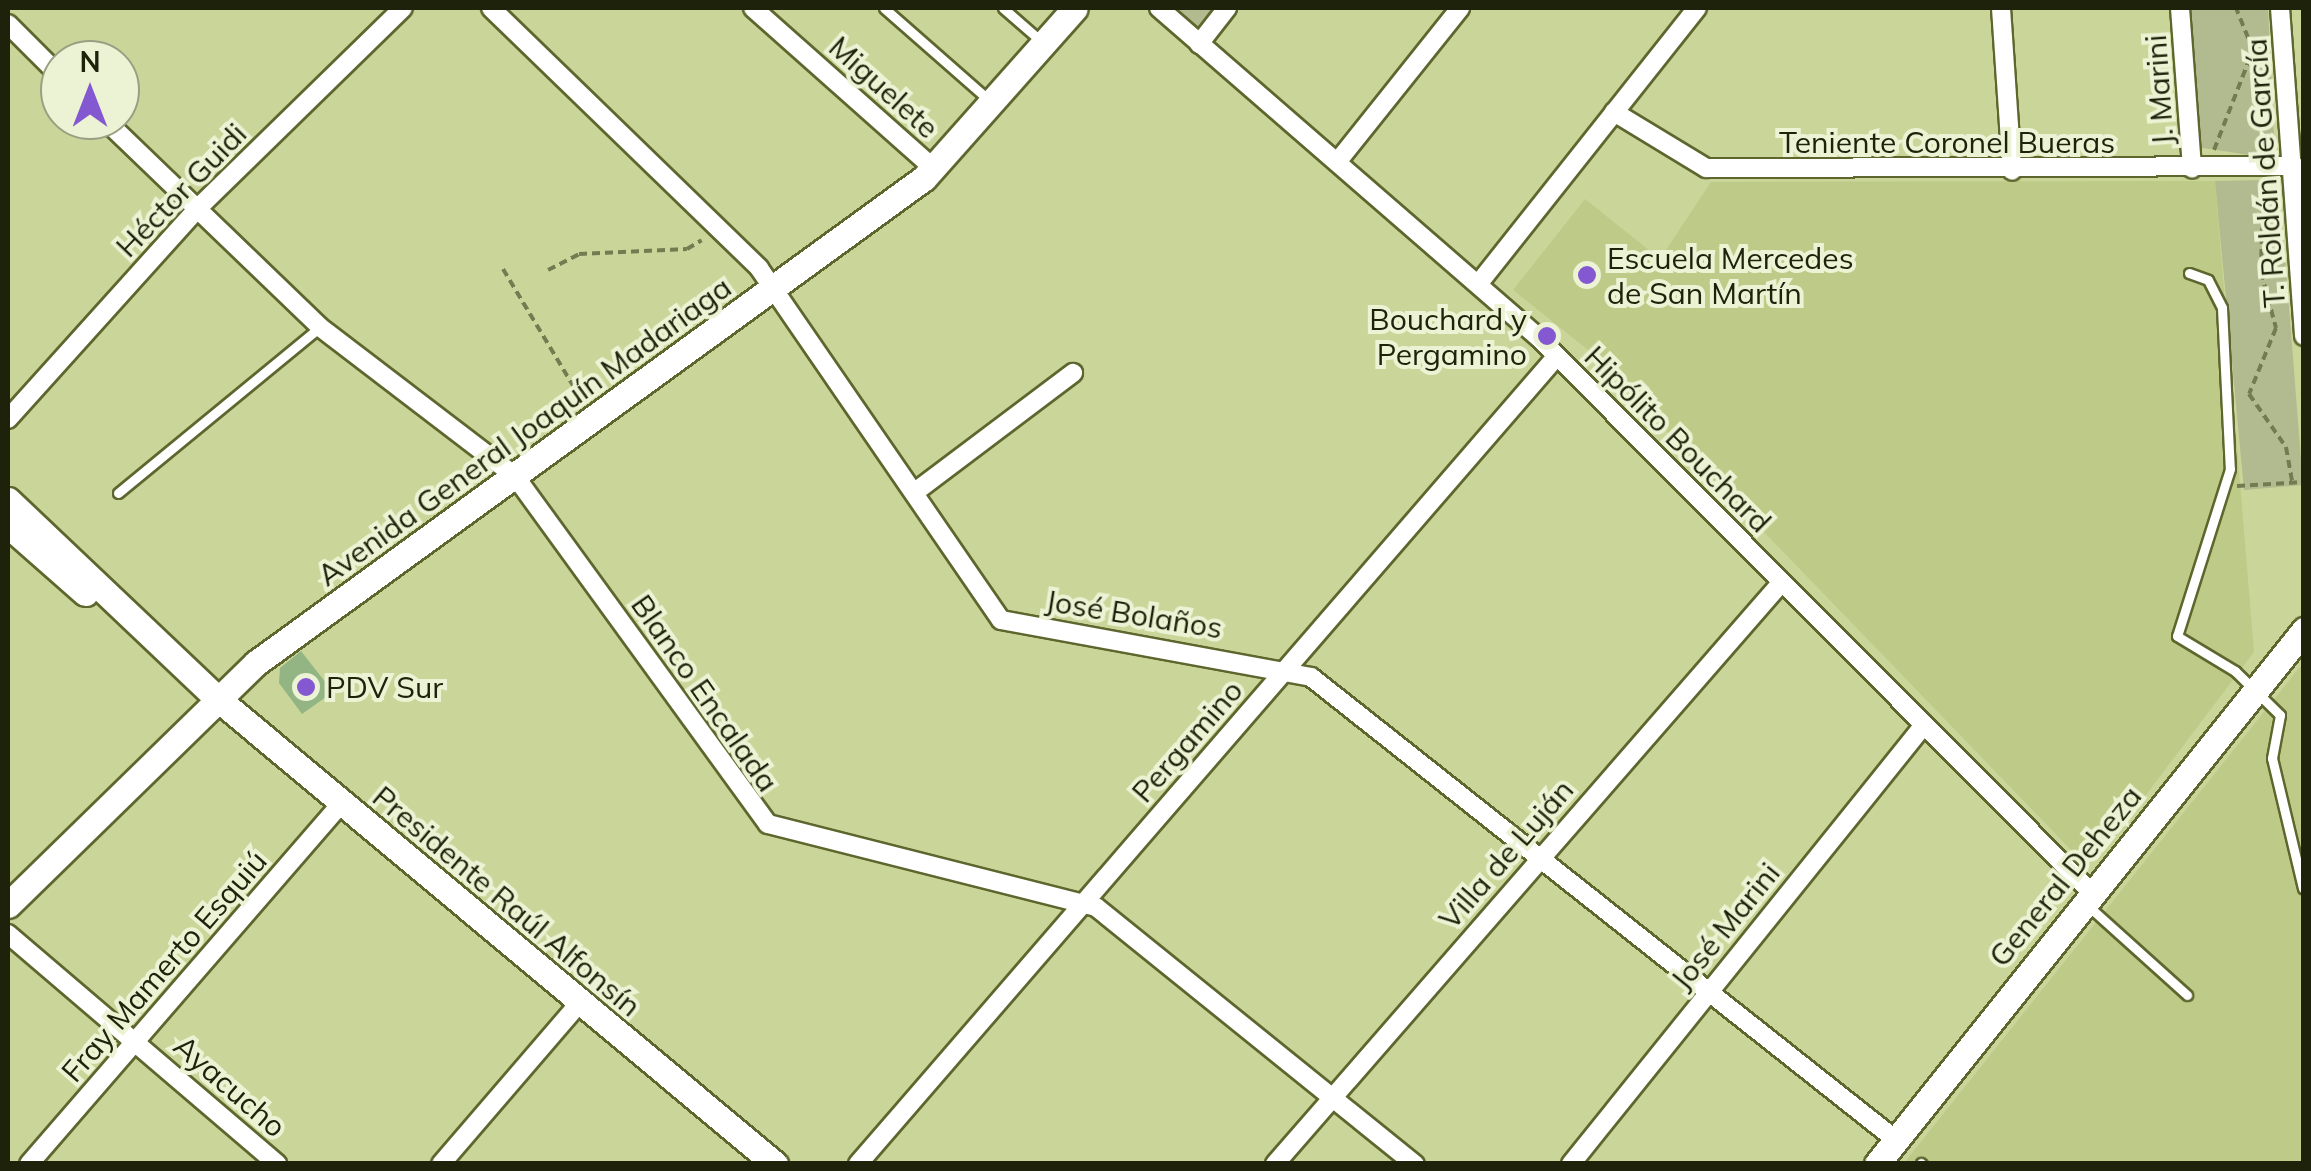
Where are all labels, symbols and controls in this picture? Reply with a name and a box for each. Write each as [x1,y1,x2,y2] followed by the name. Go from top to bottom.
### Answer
[822,29,946,145] street label: Miguelete
[2137,34,2181,146] street label: J. Marini
[2238,37,2292,309] street label: T. Roldán de García
[40,40,140,140] north arrow
[79,44,101,79] text: N
[108,116,254,264] street label: Héctor Guidi
[1779,124,2115,160] street label: Teniente Coronel Bueras
[1607,240,1854,310] place label: Escuela Mercedes de San Martín
[1576,264,1598,286] marker: Escuela Mercedes de San Martín
[310,269,738,593] street label: Avenida General Joaquín Madariaga
[1369,301,1527,372] place label: Bouchard y Pergamino
[1536,325,1558,347] marker: Bouchard y Pergamino
[1577,338,1779,540] street label: Hipólito Bouchard
[1043,582,1225,646] street label: José Bolaños
[624,588,786,798] street label: Blanco Encalada
[326,669,443,705] place label: PDV Sur
[1124,673,1250,809] street label: Pergamino
[295,676,317,698] marker: PDV Sur
[1431,772,1581,936] street label: Villa de Luján
[366,778,648,1024] street label: Presidente Raúl Alfonsín
[1981,778,2149,974] street label: General Deheza
[54,843,274,1089] street label: Fray Mamerto Esquiú
[1663,855,1787,997] street label: José Marini
[167,1028,293,1144] street label: Ayacucho

